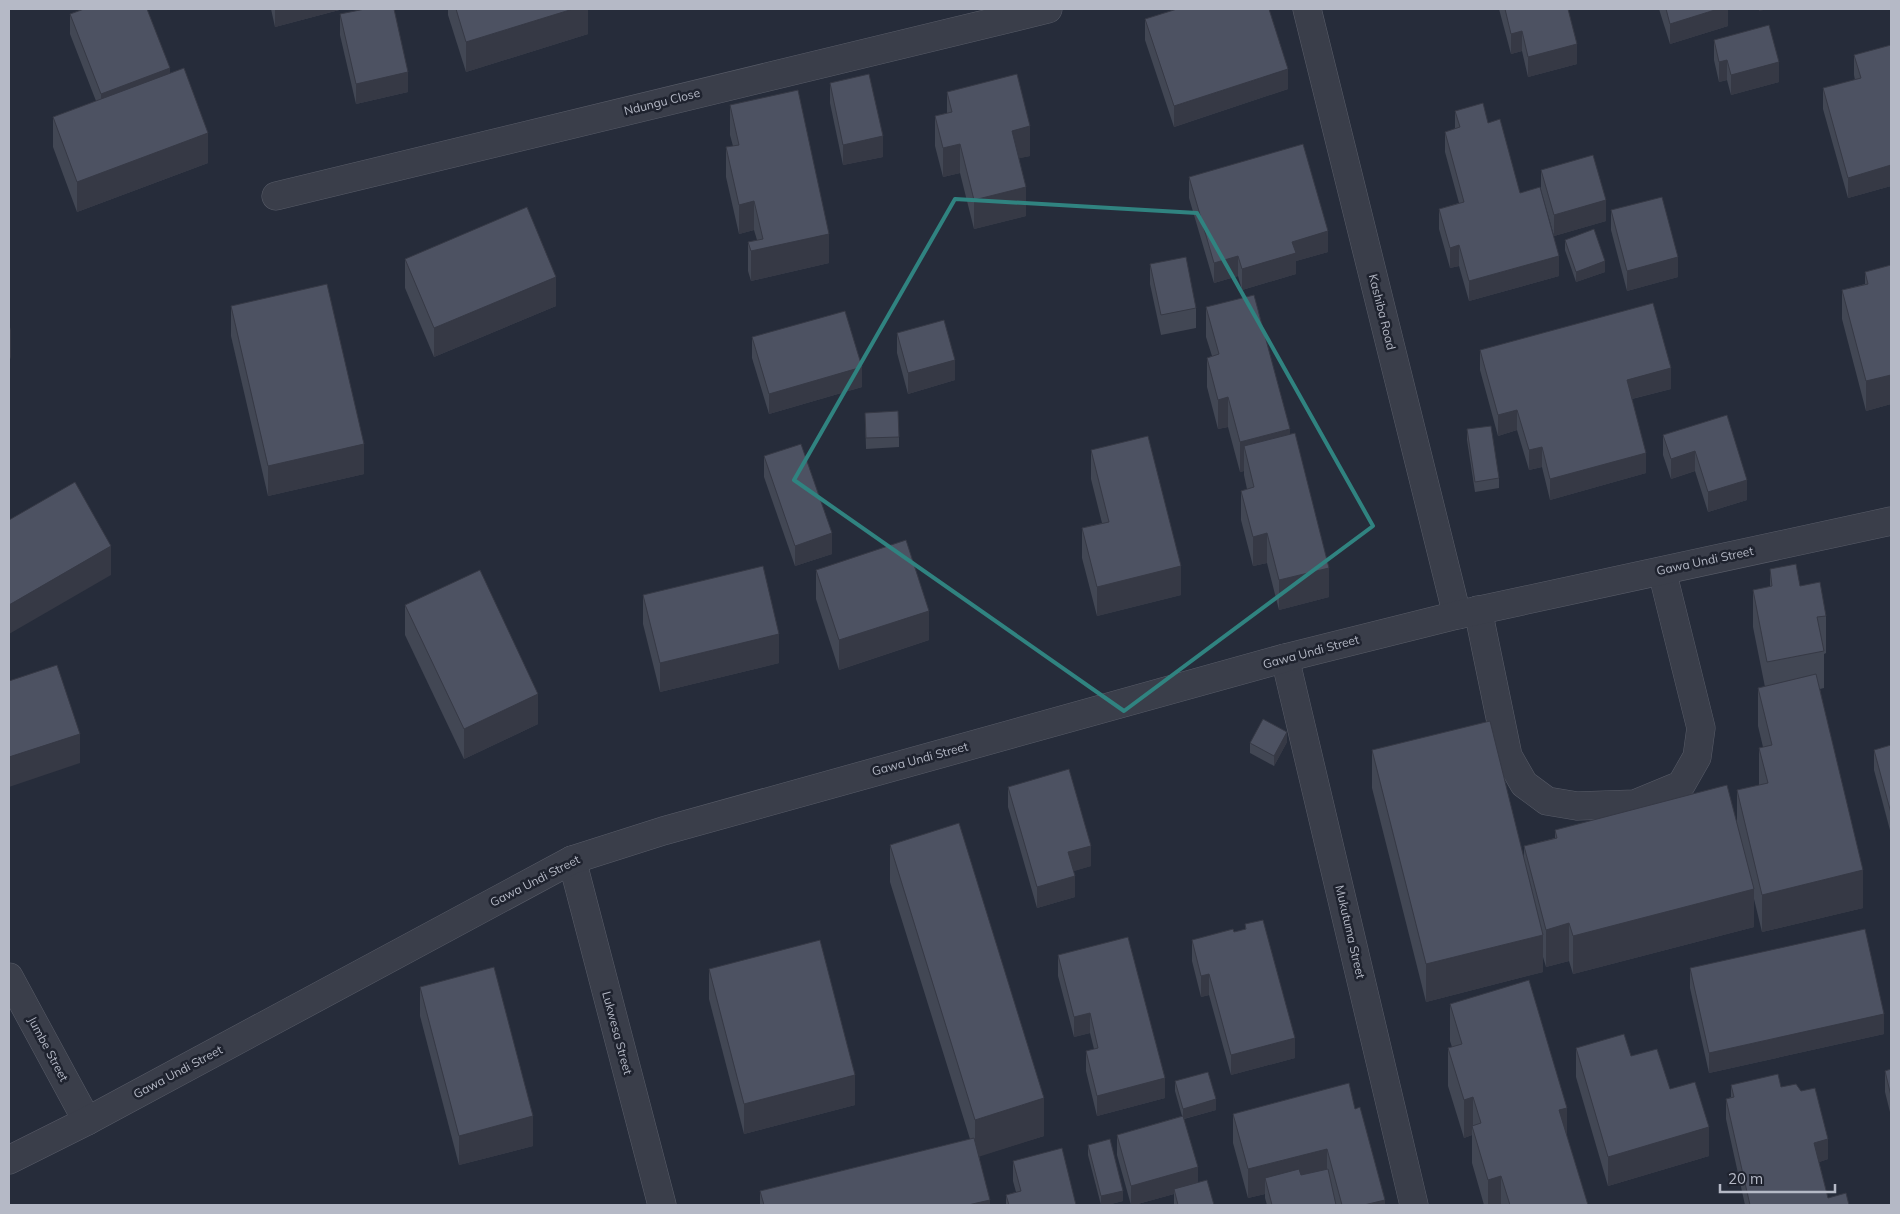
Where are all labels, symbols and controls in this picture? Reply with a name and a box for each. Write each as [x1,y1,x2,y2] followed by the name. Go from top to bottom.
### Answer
[622,85,701,118] street label: Ndungu Close
[1366,272,1399,351] street label: Kashiba Road
[1655,543,1755,578] street label: Gawa Undi Street
[1261,631,1360,672] street label: Gawa Undi Street
[870,738,969,779] street label: Gawa Undi Street
[487,851,582,910] street label: Gawa Undi Street
[1332,884,1369,980] street label: Mukutuma Street
[599,990,636,1076] street label: Lukwesa Street
[25,1014,72,1084] street label: Jumbe Street
[131,1042,225,1101] street label: Gawa Undi Street
[1720,1162,1835,1194] scale bar
[1728,1169,1763,1188] text: 20 m

